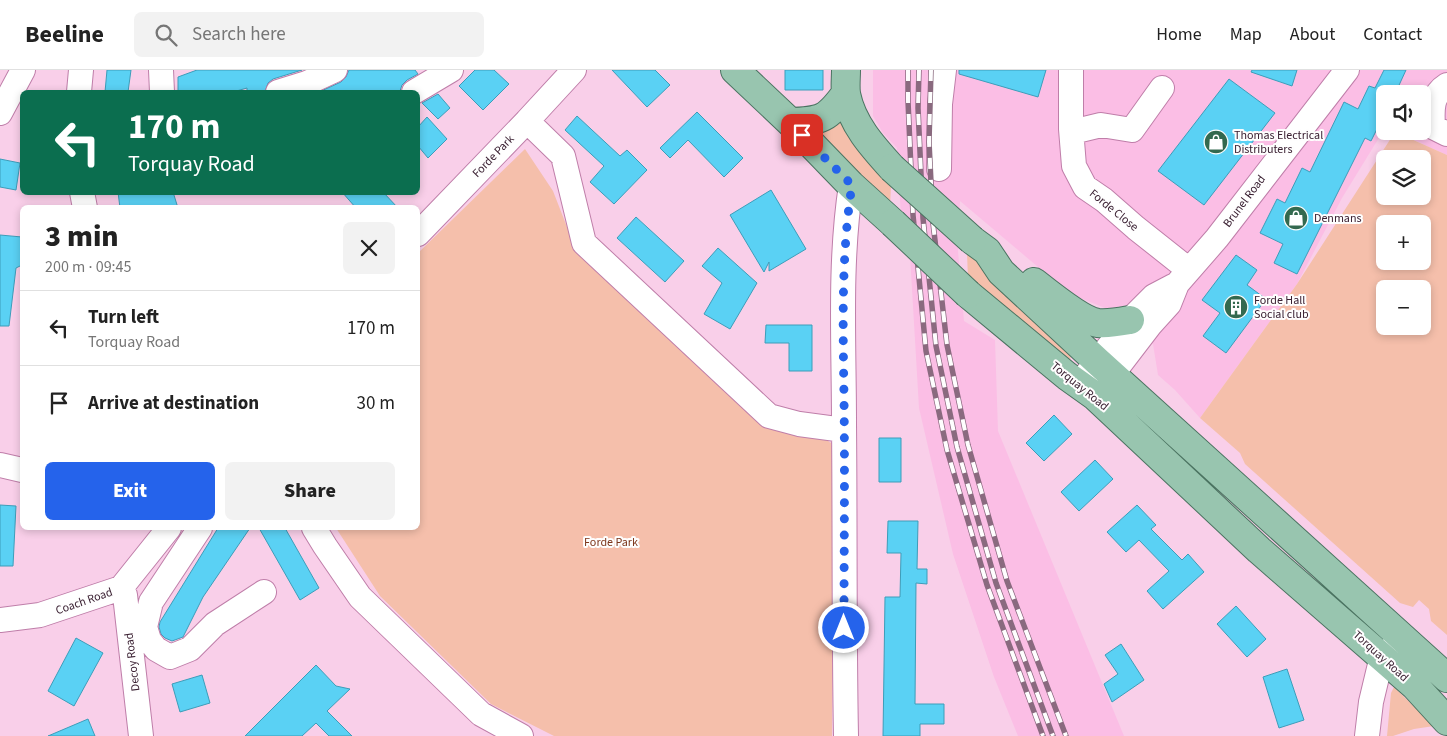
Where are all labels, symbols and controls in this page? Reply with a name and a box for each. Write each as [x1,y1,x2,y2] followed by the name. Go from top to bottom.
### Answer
[134,12,484,57] search box
[25,17,104,52] text: Beeline
[152,21,180,49] icon: search
[192,21,286,48] text: Search here
[1156,22,1202,47] text: Home
[1230,22,1262,47] text: Map
[1290,22,1335,47] text: About
[1363,22,1422,47] text: Contact
[1376,85,1431,335] map controls
[1376,85,1431,140] button: sound
[128,102,220,152] text: 170 m
[45,110,110,175] icon: left
[781,114,823,156] pin
[788,121,816,149] icon: arrive
[1234,127,1323,158] place label: Thomas Electrical Distributers
[1203,129,1229,155] shop icon: Thomas Electrical Distributers
[469,131,518,182] street label: Forde Park
[128,148,255,180] text: Torquay Road
[1376,150,1431,205] button: layers
[1219,172,1270,231] street label: Brunel Road
[1086,185,1142,235] street label: Forde Close
[1283,205,1309,231] shop icon: Denmans
[1314,210,1361,227] place label: Denmans
[45,215,119,258] text: 3 min
[1376,215,1431,270] button: +
[343,222,395,274] button: close
[45,256,132,278] text: 200 m · 09:45
[1376,280,1431,335] button: −
[1254,292,1309,323] place label: Forde Hall Social club
[1223,294,1249,320] building icon: Forde Hall Social club
[88,304,159,331] text: Turn left
[45,314,73,342] icon: left
[347,315,395,342] text: 170 m
[88,331,180,353] text: Torquay Road
[1047,358,1112,415] street label: Torquay Road
[45,389,73,417] icon: arrive
[88,390,259,417] text: Arrive at destination
[357,390,395,417] text: 30 m
[45,462,215,520] button: Exit
[225,462,395,520] button: Share
[584,534,638,551] park label: Forde Park
[53,584,115,619] street label: Coach Road
[817,601,869,653] position arrow
[1349,627,1412,686] street label: Torquay Road
[120,632,145,692] street label: Decoy Road

